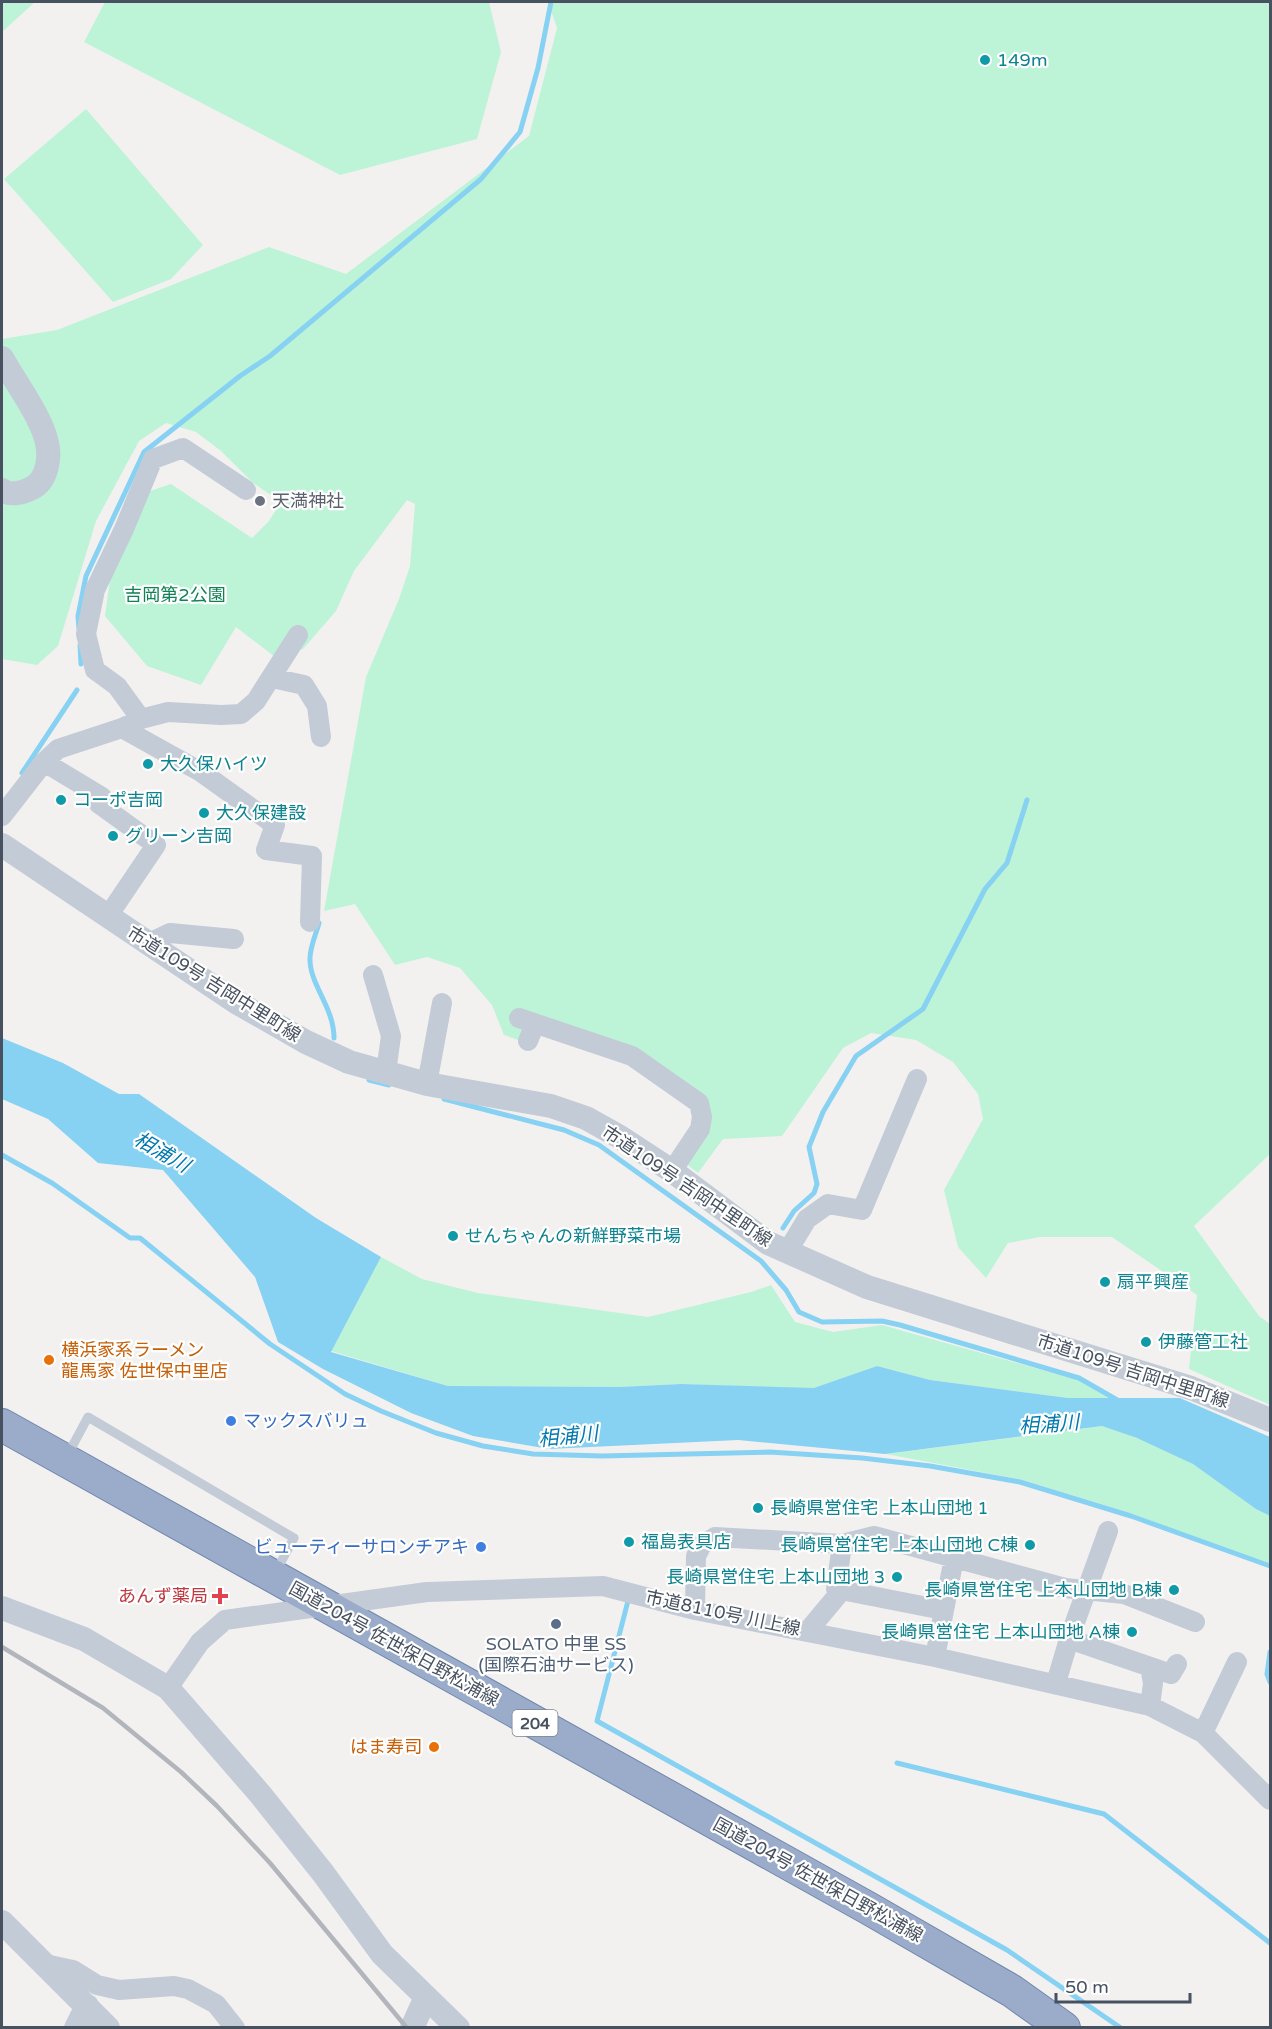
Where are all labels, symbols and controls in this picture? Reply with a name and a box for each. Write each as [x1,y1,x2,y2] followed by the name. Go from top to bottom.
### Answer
[997,49,1047,71] place label: 149m
[978,53,992,67] marker: 149m
[272,490,344,512] place label: 天満神社
[253,494,267,508] marker: 天満神社
[124,584,226,606] park label: 吉岡第2公園
[160,753,268,775] place label: 大久保ハイツ
[141,757,155,771] marker: 大久保ハイツ
[73,789,163,811] place label: コーポ吉岡
[54,793,68,807] marker: コーポ吉岡
[216,802,306,824] place label: 大久保建設
[197,806,211,820] marker: 大久保建設
[125,825,232,847] place label: グリーン吉岡
[106,829,120,843] marker: グリーン吉岡
[123,922,305,1046] street label: 市道109号 吉岡中里町線
[598,1121,776,1251] street label: 市道109号 吉岡中里町線
[130,1127,195,1179] water label: 相浦川
[465,1225,681,1247] place label: せんちゃんの新鮮野菜市場
[446,1229,460,1243] marker: せんちゃんの新鮮野菜市場
[1117,1271,1189,1293] place label: 扇平興産
[1098,1275,1112,1289] marker: 扇平興産
[1034,1330,1232,1412] street label: 市道109号 吉岡中里町線
[1158,1331,1248,1353] place label: 伊藤管工社
[1139,1335,1153,1349] marker: 伊藤管工社
[61,1339,228,1382] place label: 横浜家系ラーメン 龍馬家 佐世保中里店
[42,1353,56,1367] marker: 横浜家系ラーメン 龍馬家 佐世保中里店
[243,1410,368,1432] place label: マックスバリュ
[1018,1411,1082,1439] water label: 相浦川
[224,1414,238,1428] marker: マックスバリュ
[537,1422,601,1452] water label: 相浦川
[770,1497,989,1519] place label: 長崎県営住宅 上本山団地 1
[751,1501,765,1515] marker: 長崎県営住宅 上本山団地 1
[641,1531,731,1553] place label: 福島表具店
[780,1534,1018,1556] place label: 長崎県営住宅 上本山団地 C棟
[622,1535,636,1549] marker: 福島表具店
[254,1536,469,1558] place label: ビューティーサロンチアキ
[1023,1538,1037,1552] marker: 長崎県営住宅 上本山団地 C棟
[474,1540,488,1554] marker: ビューティーサロンチアキ
[666,1566,885,1588] place label: 長崎県営住宅 上本山団地 3
[890,1570,904,1584] marker: 長崎県営住宅 上本山団地 3
[285,1577,503,1711] street label: 国道204号 佐世保日野松浦線
[924,1579,1162,1601] place label: 長崎県営住宅 上本山団地 B棟
[1167,1583,1181,1597] marker: 長崎県営住宅 上本山団地 B棟
[118,1585,208,1607] place label: あんず薬局
[643,1586,803,1640] street label: 市道8110号 川上線
[213,1589,227,1603] marker: あんず薬局
[549,1617,563,1631] marker: SOLATO 中里 SS (国際石油サービス)
[881,1621,1120,1643] place label: 長崎県営住宅 上本山団地 A棟
[1125,1625,1139,1639] marker: 長崎県営住宅 上本山団地 A棟
[478,1633,634,1676] place label: SOLATO 中里 SS (国際石油サービス)
[512,1710,558,1736] road number: 204
[350,1736,422,1758] place label: はま寿司
[427,1740,441,1754] marker: はま寿司
[709,1813,927,1947] street label: 国道204号 佐世保日野松浦線
[1056,1966,1190,2004] scale bar
[1065,1976,1109,1998] text: 50 m

